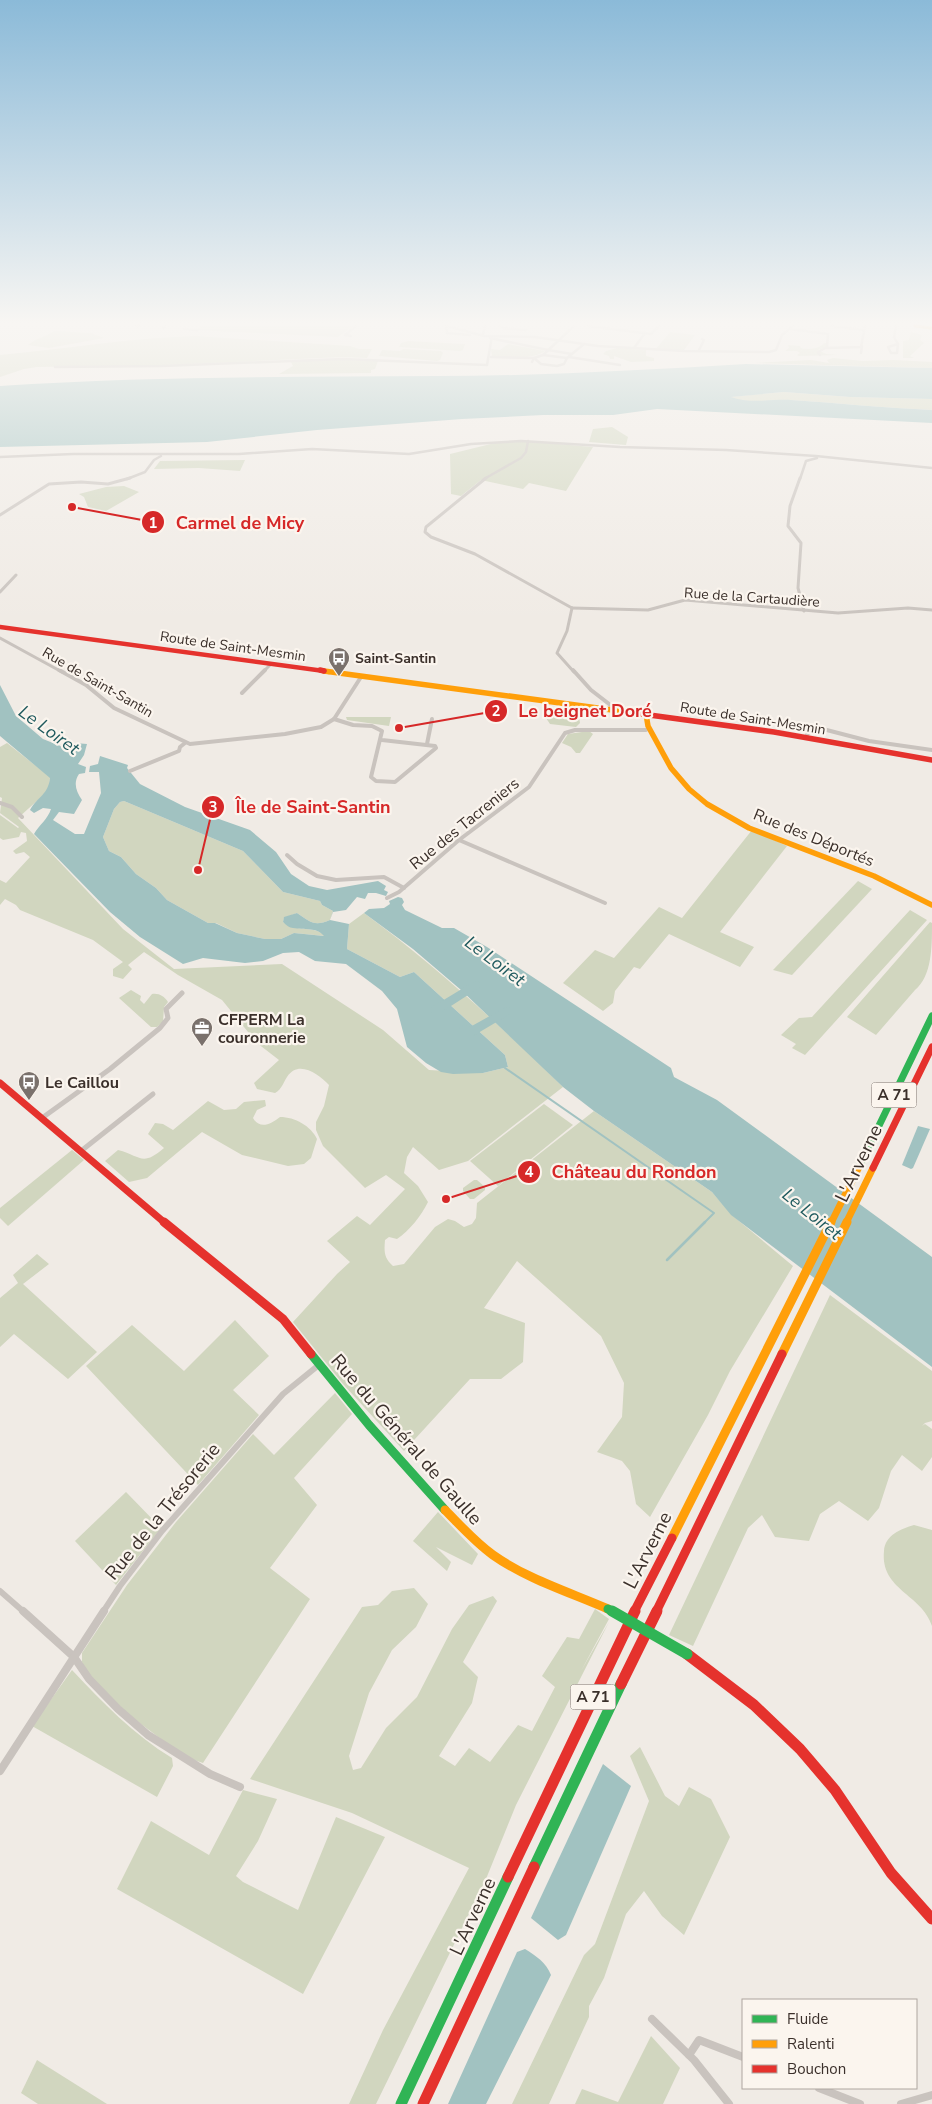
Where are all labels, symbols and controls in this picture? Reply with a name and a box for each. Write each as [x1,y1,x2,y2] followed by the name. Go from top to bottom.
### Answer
[141,506,314,539] callout: Carmel de Micy
[176,511,305,535] text: Carmel de Micy
[148,513,158,533] text: 1
[683,583,820,612] street label: Rue de la Cartaudière
[159,627,307,666] street label: Route de Saint-Mesmin
[39,643,157,722] street label: Rue de Saint-Santin
[327,646,351,677] bus stop icon: Saint-Santin
[355,649,436,668] place label: Saint-Santin
[484,694,662,727] callout: Le beignet Doré
[679,698,827,739] street label: Route de Saint-Mesmin
[518,699,652,723] text: Le beignet Doré
[14,700,85,761] water label: Le Loiret
[491,701,501,721] text: 2
[405,773,524,875] street label: Rue des Tacreniers
[200,790,400,823] callout: Île de Saint-Santin
[234,795,391,819] text: Île de Saint-Santin
[208,797,218,817] text: 3
[750,804,877,872] street label: Rue des Déportés
[460,930,531,992] water label: Le Loiret
[218,1009,306,1049] place label: CFPERM La couronnerie
[190,1016,214,1047] office icon: CFPERM La couronnerie
[17,1070,41,1101] bus stop icon: Le Caillou
[45,1072,119,1094] place label: Le Caillou
[872,1082,916,1108] road number: A 71
[829,1120,889,1207] street label: L'Arverne
[516,1155,726,1188] callout: Château du Rondon
[551,1160,717,1184] text: Château du Rondon
[524,1162,534,1182] text: 4
[777,1183,847,1246] water label: Le Loiret
[325,1349,488,1531] street label: Rue du Général de Gaulle
[99,1438,226,1586] street label: Rue de la Trésorerie
[617,1507,678,1593] street label: L'Arverne
[570,1684,616,1710] road number: A 71
[444,1873,502,1960] street label: L'Arverne
[742,1999,917,2089] legend
[787,2009,828,2029] text: Fluide
[787,2034,835,2054] text: Ralenti
[787,2059,846,2079] text: Bouchon

